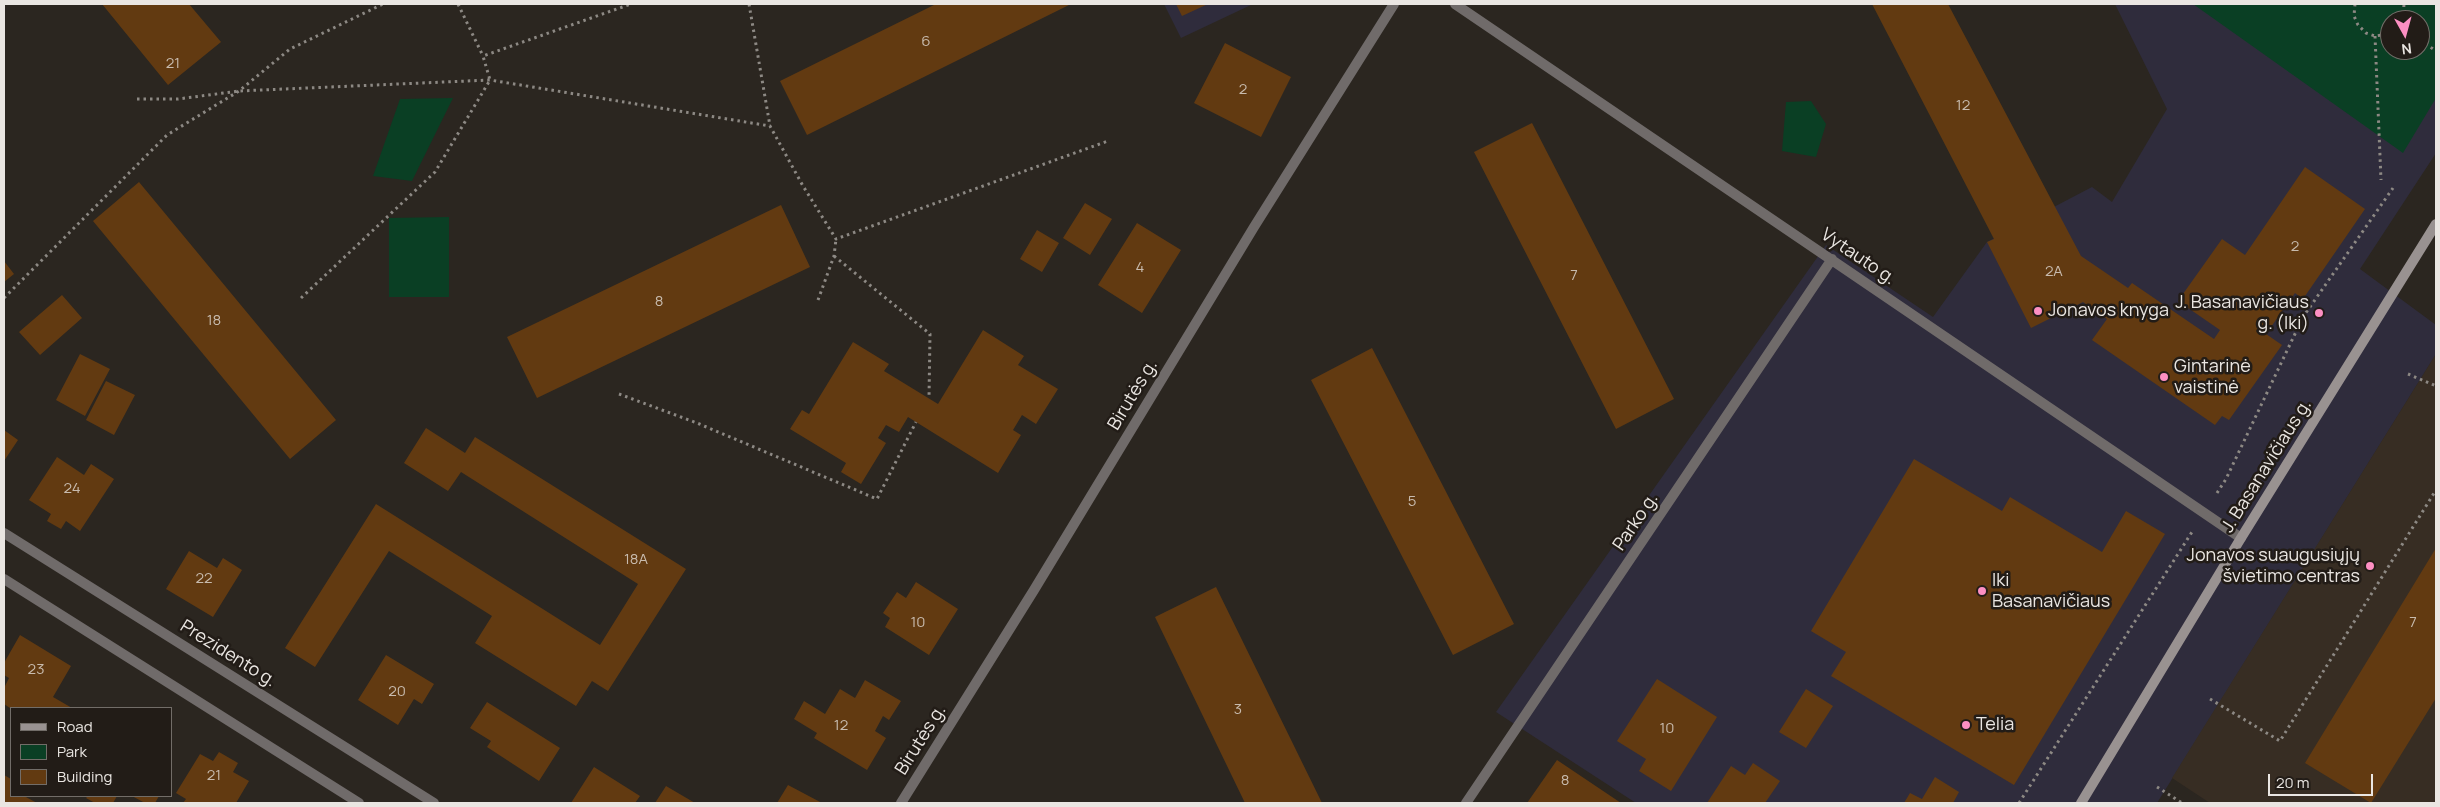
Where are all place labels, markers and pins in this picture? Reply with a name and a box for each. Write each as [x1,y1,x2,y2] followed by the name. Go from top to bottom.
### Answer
[2175,292,2309,334] place label: J. Basanavičiaus g. (Iki)
[2048,300,2169,322] place label: Jonavos knyga
[2032,305,2044,317] marker: Jonavos knyga
[2313,307,2325,319] marker: J. Basanavičiaus g. (Iki)
[2174,356,2251,398] place label: Gintarinė vaistinė
[2158,371,2170,383] marker: Gintarinė vaistinė
[2187,545,2360,588] place label: Jonavos suaugusiųjų švietimo centras
[2364,560,2376,572] marker: Jonavos suaugusiųjų švietimo centras
[1992,570,2110,612] place label: Iki Basanavičiaus
[1976,585,1988,597] marker: Iki Basanavičiaus
[1976,714,2014,736] place label: Telia
[1960,719,1972,731] marker: Telia

